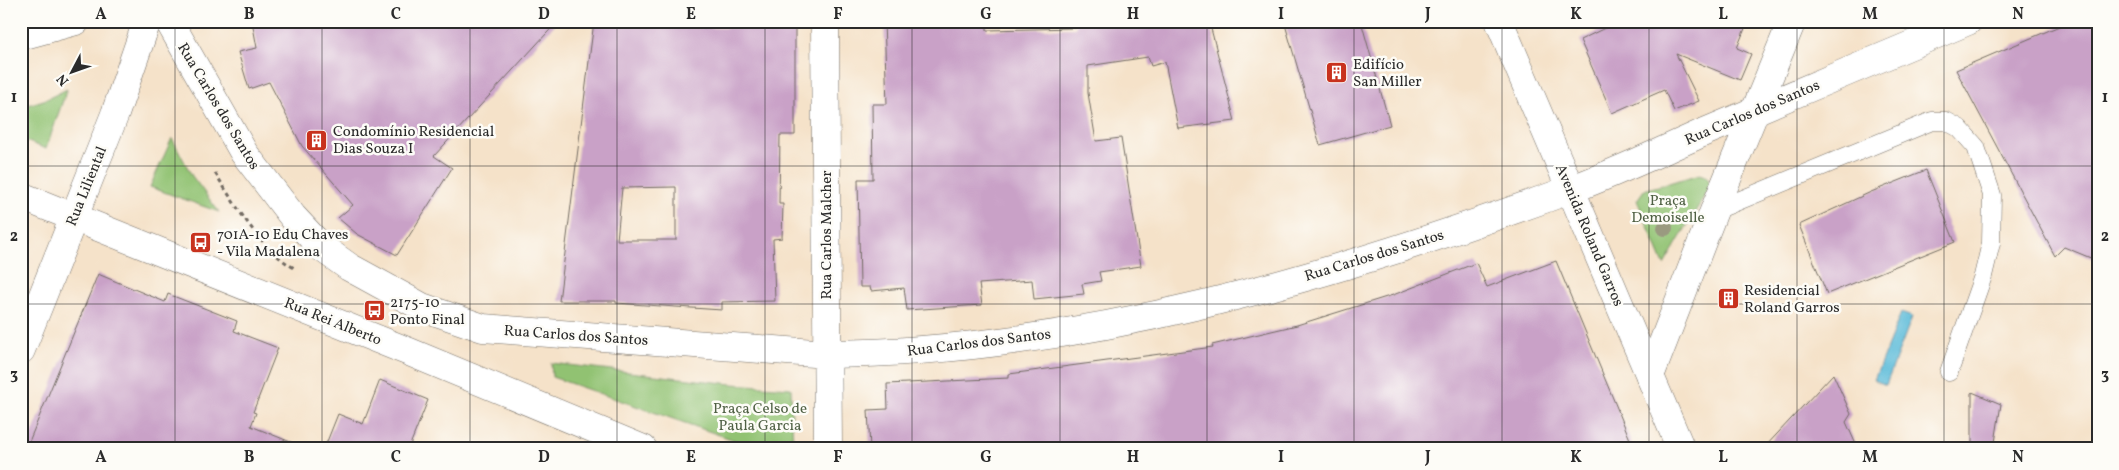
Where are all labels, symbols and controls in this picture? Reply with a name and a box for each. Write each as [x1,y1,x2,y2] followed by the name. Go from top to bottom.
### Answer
[95,4,107,26] text: A
[244,4,255,26] text: B
[391,4,401,26] text: C
[538,4,550,26] text: D
[686,4,696,26] text: E
[833,4,843,26] text: F
[980,4,992,26] text: G
[1127,4,1139,26] text: H
[1278,4,1284,26] text: I
[1424,4,1431,26] text: J
[1570,4,1582,26] text: K
[1718,4,1728,26] text: L
[1862,4,1878,26] text: M
[2012,4,2024,26] text: N
[171,39,264,174] street label: Rua Carlos dos Santos
[48,48,98,98] north arrow
[1353,55,1422,93] place label: Edifício San Miller
[1325,61,1349,85] building icon: Edifício San Miller
[53,69,74,90] text: N
[1682,75,1823,151] street label: Rua Carlos dos Santos
[11,87,17,109] text: 1
[2102,87,2108,109] text: 1
[333,122,494,160] place label: Condomínio Residencial Dias Souza I
[305,128,329,152] building icon: Condomínio Residencial Dias Souza I
[62,144,113,230] street label: Rua Liliental
[1549,161,1628,310] street label: Avenida Roland Garros
[817,170,838,300] street label: Rua Carlos Malcher
[1631,191,1705,229] park label: Praça Demoiselle
[217,225,348,263] place label: 701A-10 Edu Chaves - Vila Madalena
[1302,225,1447,288] street label: Rua Carlos dos Santos
[10,226,18,248] text: 2
[2101,226,2109,248] text: 2
[189,231,213,255] bus stop icon: 701A-10 Edu Chaves - Vila Madalena
[1744,281,1840,319] place label: Residencial Roland Garros
[1716,287,1740,311] building icon: Residencial Roland Garros
[281,293,384,352] street label: Rua Rei Alberto
[390,293,465,331] place label: 2175-10 Ponto Final
[362,299,386,323] bus stop icon: 2175-10 Ponto Final
[503,321,649,352] street label: Rua Carlos dos Santos
[906,324,1052,363] street label: Rua Carlos dos Santos
[10,364,18,386] text: 3
[2101,364,2109,386] text: 3
[713,399,807,437] park label: Praça Celso de Paula Garcia
[95,447,107,469] text: A
[244,447,255,469] text: B
[391,447,401,469] text: C
[538,447,550,469] text: D
[686,447,696,469] text: E
[833,447,843,469] text: F
[980,447,992,469] text: G
[1127,447,1139,469] text: H
[1278,447,1284,469] text: I
[1424,447,1431,469] text: J
[1570,447,1582,469] text: K
[1718,447,1728,469] text: L
[1862,447,1878,469] text: M
[2012,447,2024,469] text: N

